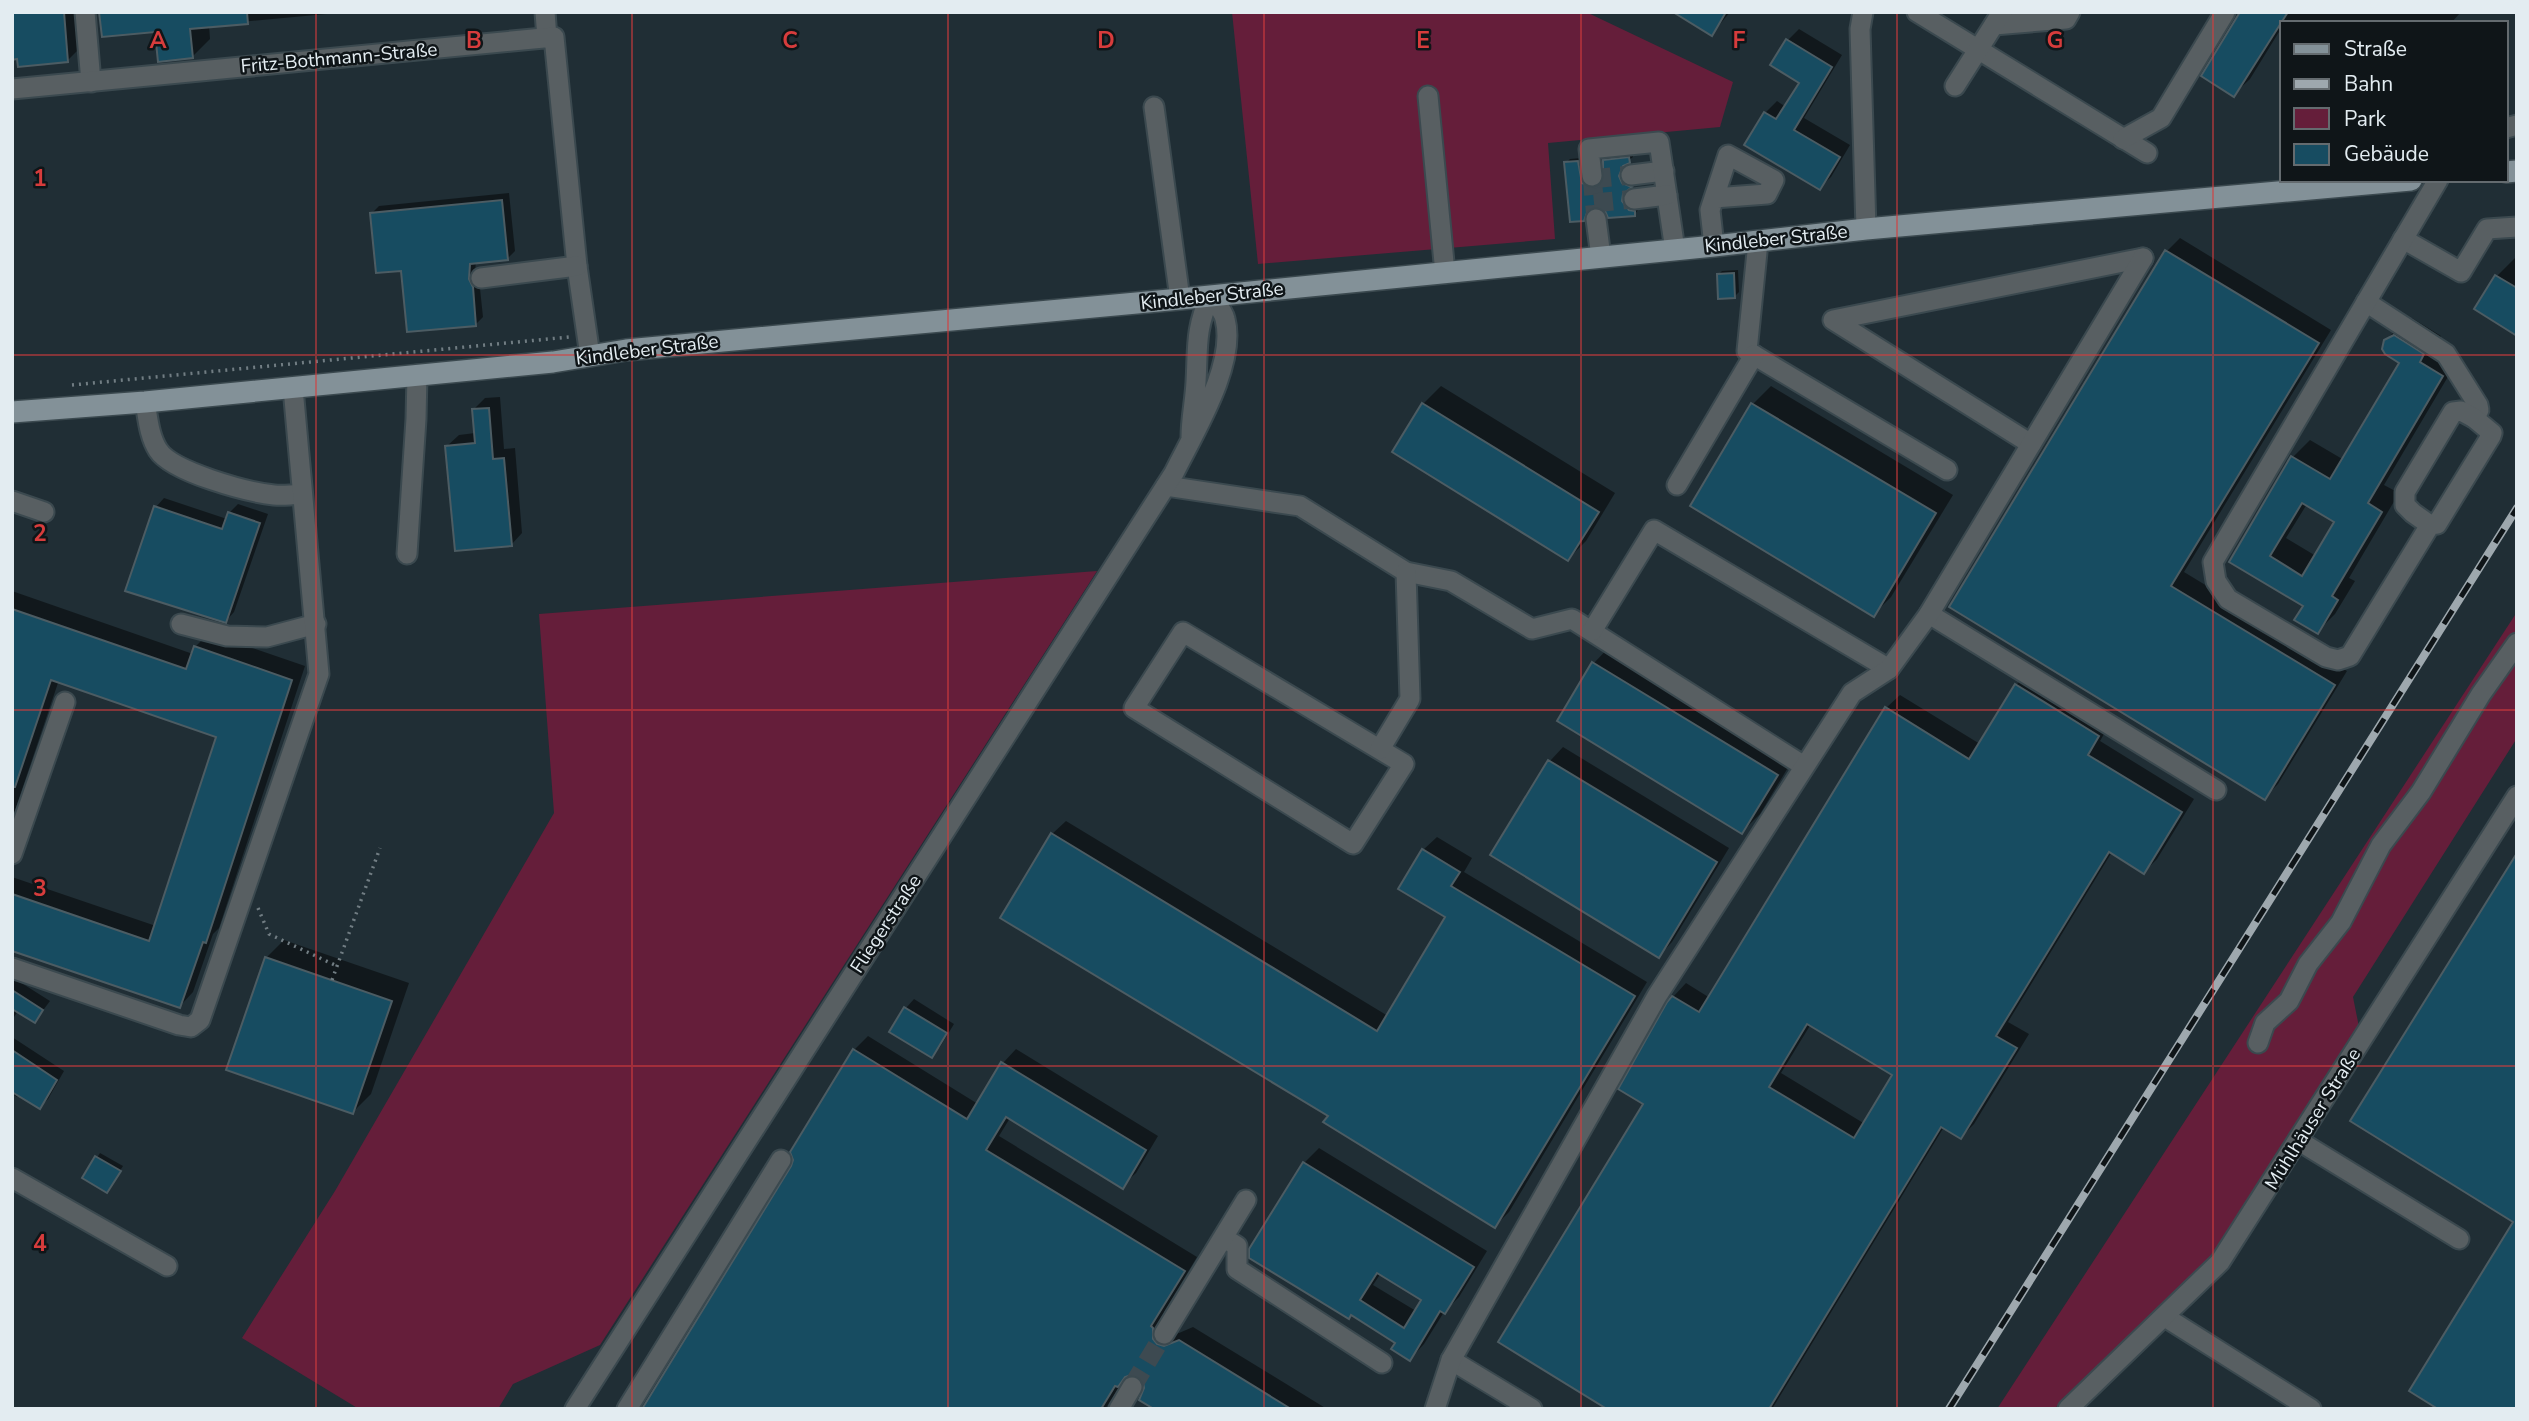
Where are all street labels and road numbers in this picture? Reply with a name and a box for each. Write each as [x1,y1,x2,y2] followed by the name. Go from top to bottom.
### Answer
[240,36,438,80] street label: Fritz-Bothmann-Straße
[1703,219,1849,259] street label: Kindleber Straße
[1139,276,1285,316] street label: Kindleber Straße
[574,328,720,372] street label: Kindleber Straße
[844,870,928,978] street label: Fliegerstraße
[2259,1043,2367,1195] street label: Mühlhäuser Straße

